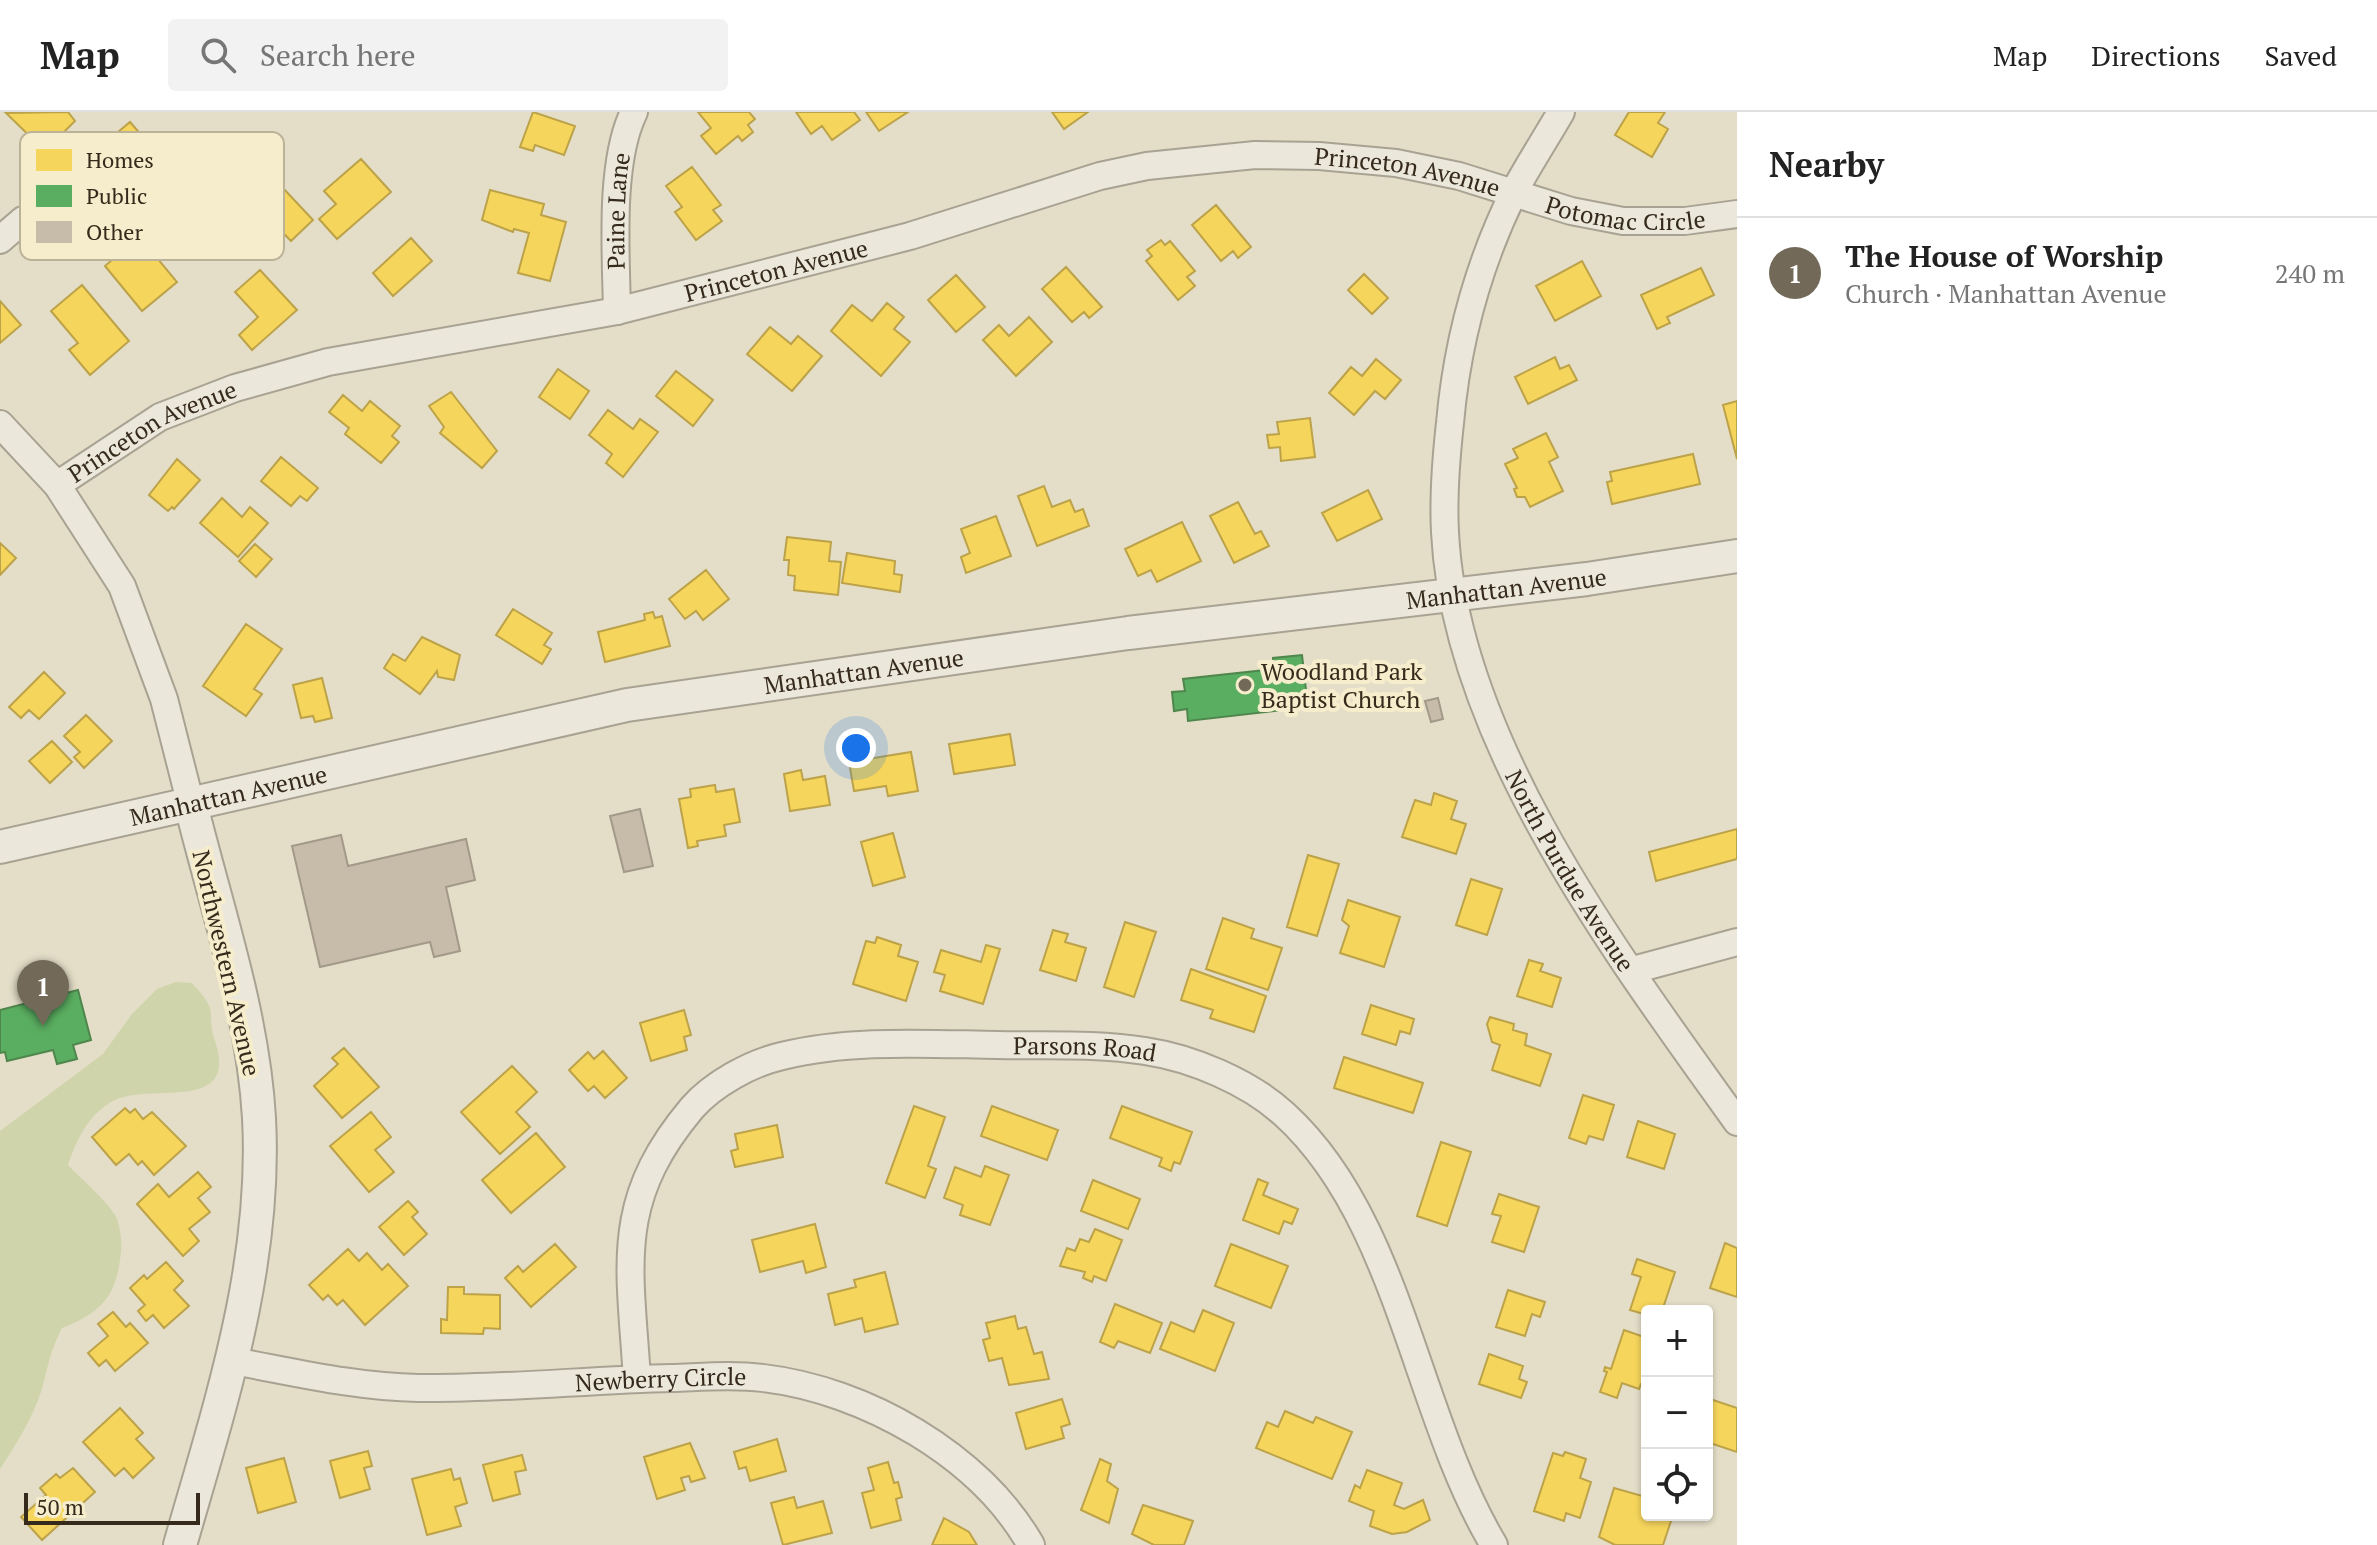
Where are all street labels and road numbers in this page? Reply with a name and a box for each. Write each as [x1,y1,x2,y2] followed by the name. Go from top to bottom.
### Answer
[1313,140,1504,204] street label: Princeton Avenue
[599,150,637,270] street label: Paine Lane
[1542,188,1707,237] street label: Potomac Circle
[681,231,871,309] street label: Princeton Avenue
[61,373,241,490] street label: Princeton Avenue
[1404,560,1609,616] street label: Manhattan Avenue
[762,641,966,701] street label: Manhattan Avenue
[126,757,330,833] street label: Manhattan Avenue
[1498,764,1642,978] street label: North Purdue Avenue
[185,847,269,1079] street label: Northwestern Avenue
[1013,1029,1159,1069] street label: Parsons Road
[574,1360,747,1398] street label: Newberry Circle

